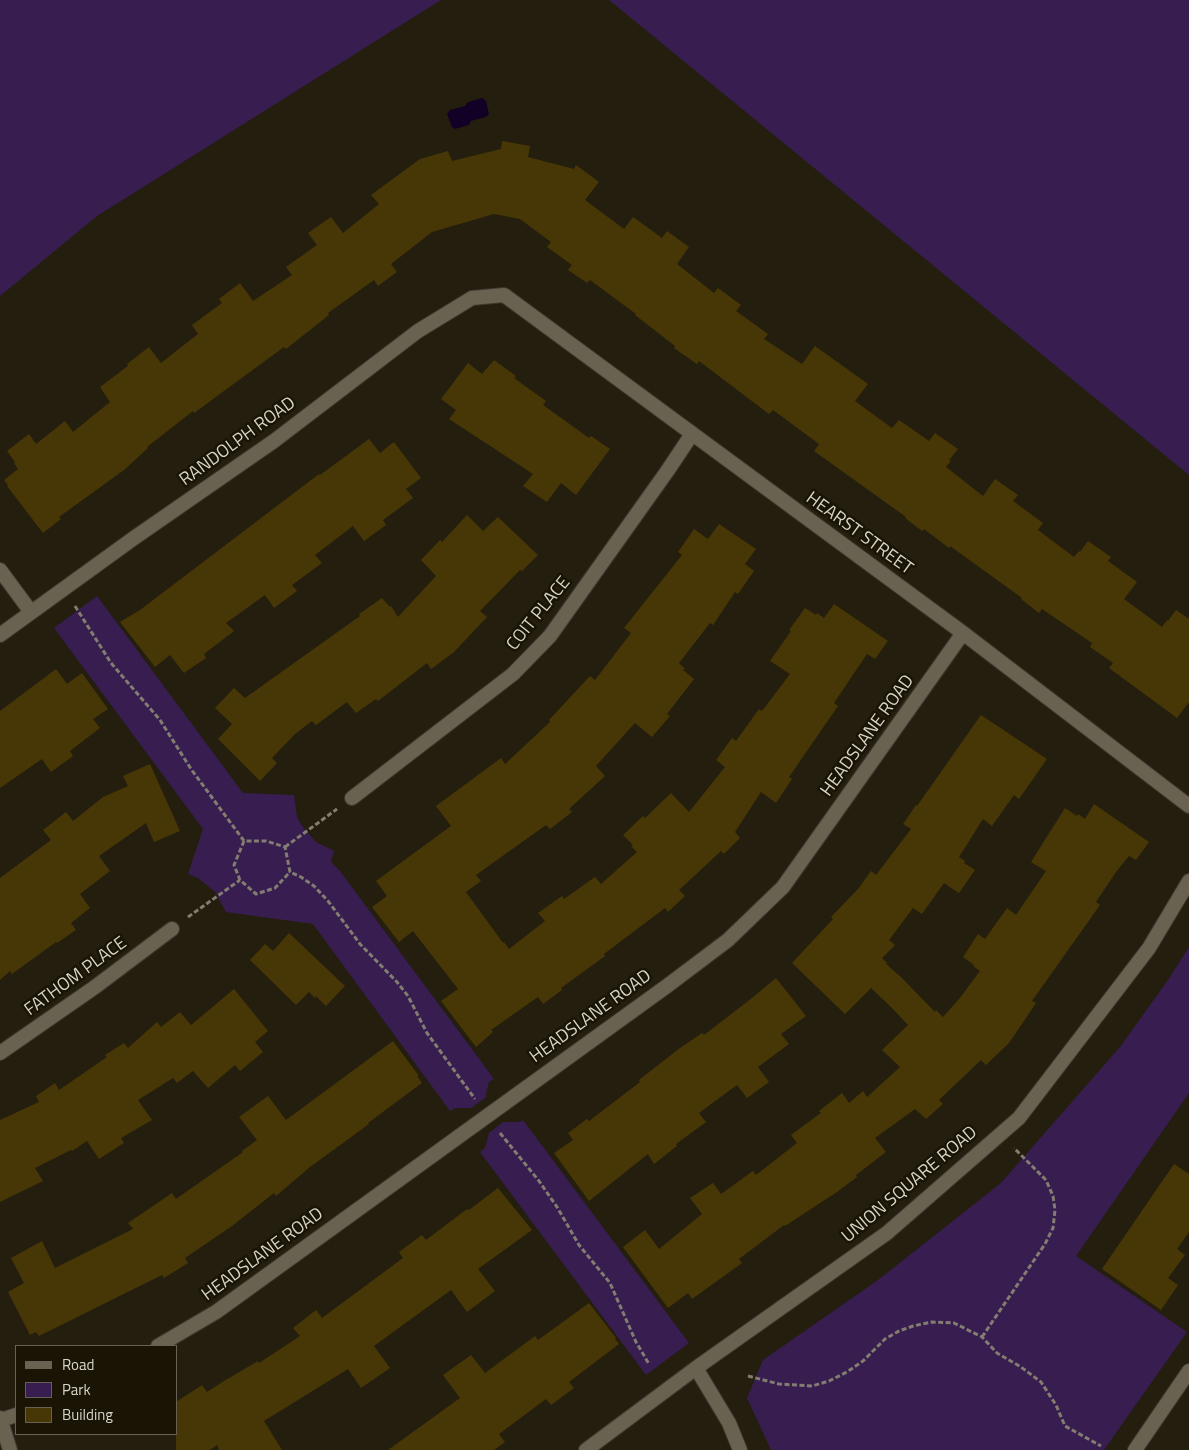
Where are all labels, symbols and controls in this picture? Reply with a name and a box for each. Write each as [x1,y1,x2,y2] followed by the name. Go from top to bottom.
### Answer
[176,393,300,491] street label: RANDOLPH ROAD
[801,488,917,580] street label: HEARST STREET
[503,573,575,655] street label: COIT PLACE
[817,671,919,801] street label: HEADSLANE ROAD
[21,933,131,1021] street label: FATHOM PLACE
[526,966,656,1068] street label: HEADSLANE ROAD
[838,1122,982,1248] street label: UNION SQUARE ROAD
[198,1204,328,1306] street label: HEADSLANE ROAD
[15,1345,178,1435] legend
[62,1353,94,1376] text: Road
[62,1378,91,1401] text: Park
[62,1403,113,1426] text: Building

